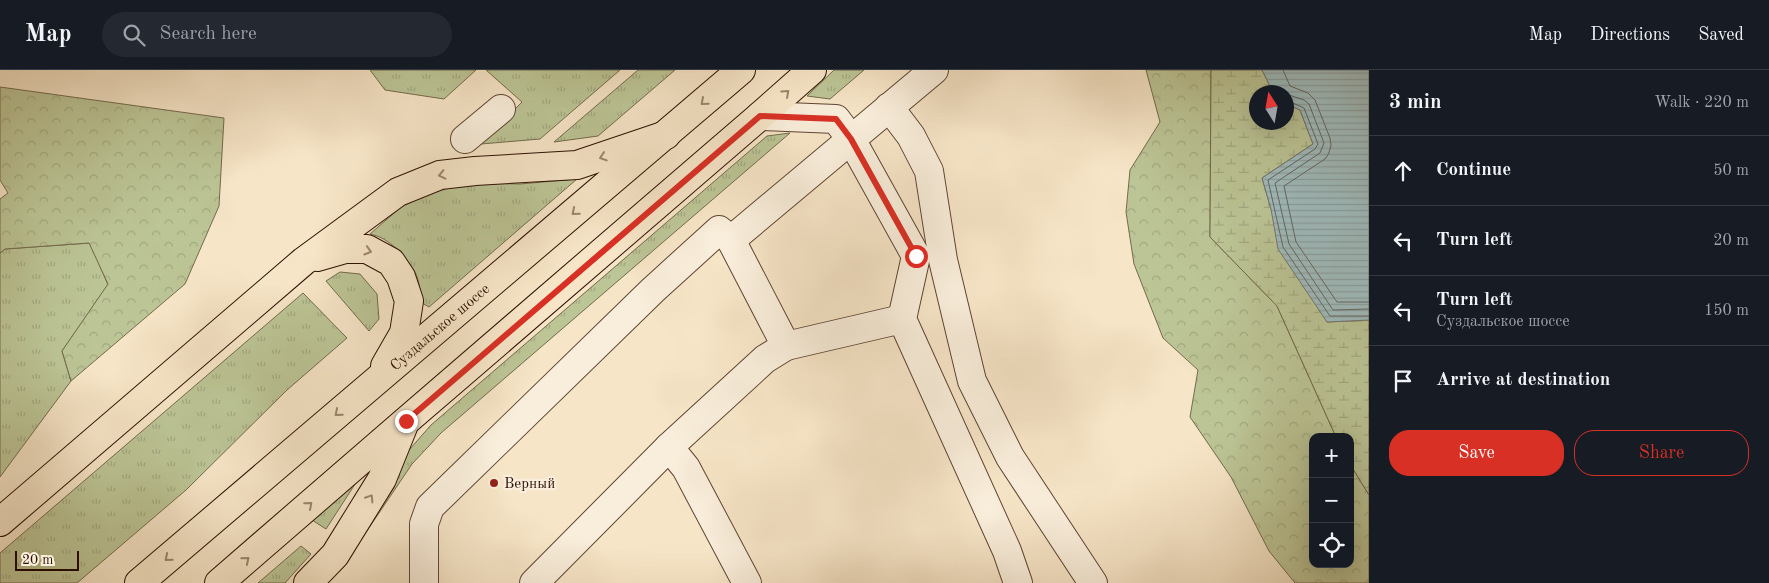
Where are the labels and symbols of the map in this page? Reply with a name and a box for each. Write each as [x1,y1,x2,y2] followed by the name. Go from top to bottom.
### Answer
[1249,85,1294,130] north arrow
[780,90,789,99] one-way arrow
[701,96,710,105] one-way arrow
[599,151,608,161] one-way arrow
[438,169,447,180] one-way arrow
[572,207,581,216] one-way arrow
[905,245,928,268] route start
[363,246,372,256] one-way arrow
[388,282,493,374] street label: Суздальское шоссе
[335,407,344,416] one-way arrow
[395,410,418,433] route end
[488,477,500,489] marker: Верный
[504,477,555,492] place label: Верный
[364,495,373,504] one-way arrow
[304,502,313,511] one-way arrow
[15,548,79,571] scale bar
[165,552,174,561] one-way arrow
[241,557,250,566] one-way arrow

